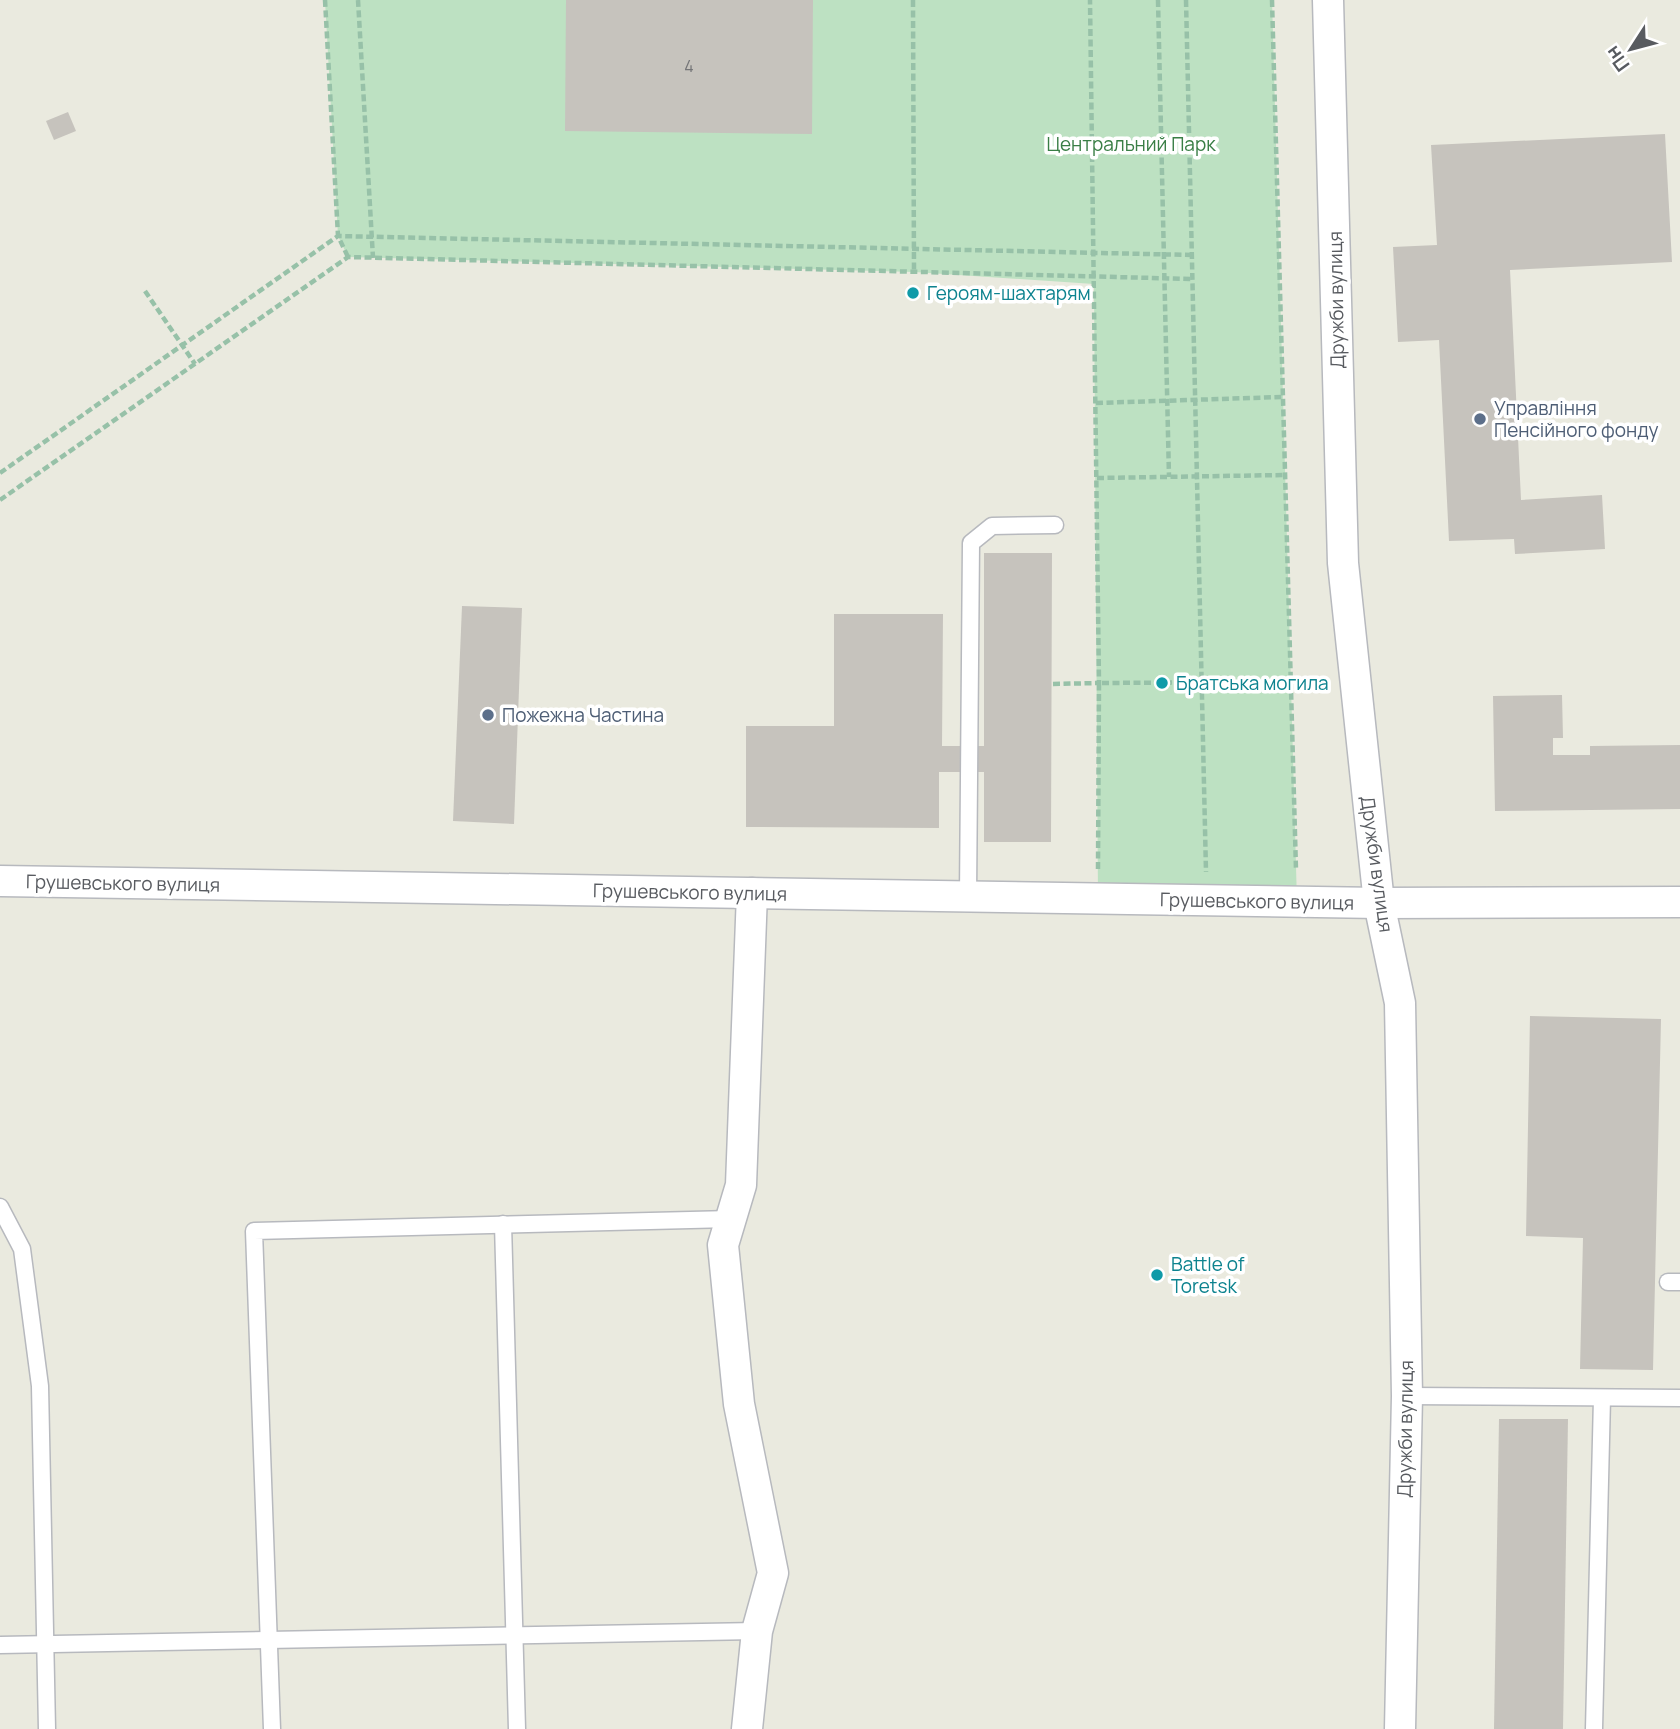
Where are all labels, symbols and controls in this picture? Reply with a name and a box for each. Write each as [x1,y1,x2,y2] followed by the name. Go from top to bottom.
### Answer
[1596,14,1666,84] north arrow
[1599,41,1635,77] text: Пн
[684,55,694,77] house number: 4
[1046,131,1216,157] park label: Центральний Парк
[1322,231,1350,369] street label: Дружби вулиця
[927,280,1091,306] place label: Героям-шахтарям
[905,285,921,301] marker: Героям-шахтарям
[1494,395,1659,443] place label: Управління Пенсійного фонду
[1472,411,1488,427] marker: Управління Пенсійного фонду
[1176,670,1329,696] place label: Братська мoгила
[1154,675,1170,691] marker: Братська мoгила
[502,702,664,728] place label: Пожежна Частина
[480,707,496,723] marker: Пожежна Частина
[1355,794,1399,934] street label: Дружби вулиця
[26,868,220,898] street label: Грушевського вулиця
[593,877,787,907] street label: Грушевського вулиця
[1160,886,1354,916] street label: Грушевського вулиця
[1171,1251,1245,1299] place label: Battle of Toretsk
[1149,1267,1165,1283] marker: Battle of Toretsk
[1391,1360,1419,1498] street label: Дружби вулиця

